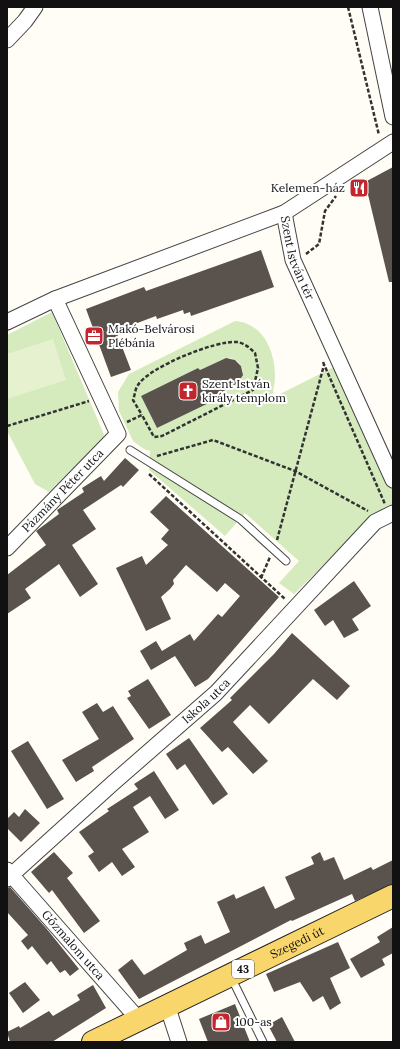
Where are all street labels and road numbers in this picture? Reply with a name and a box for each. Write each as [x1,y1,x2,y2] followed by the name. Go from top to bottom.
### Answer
[278,215,318,303] street label: Szent István tér
[18,445,106,535] street label: Pázmány Péter utca
[179,675,233,726] street label: Iskola utca
[39,907,108,983] street label: Gőzmalom utca
[268,923,327,962] street label: Szegedi út
[232,960,254,978] road number: 43

